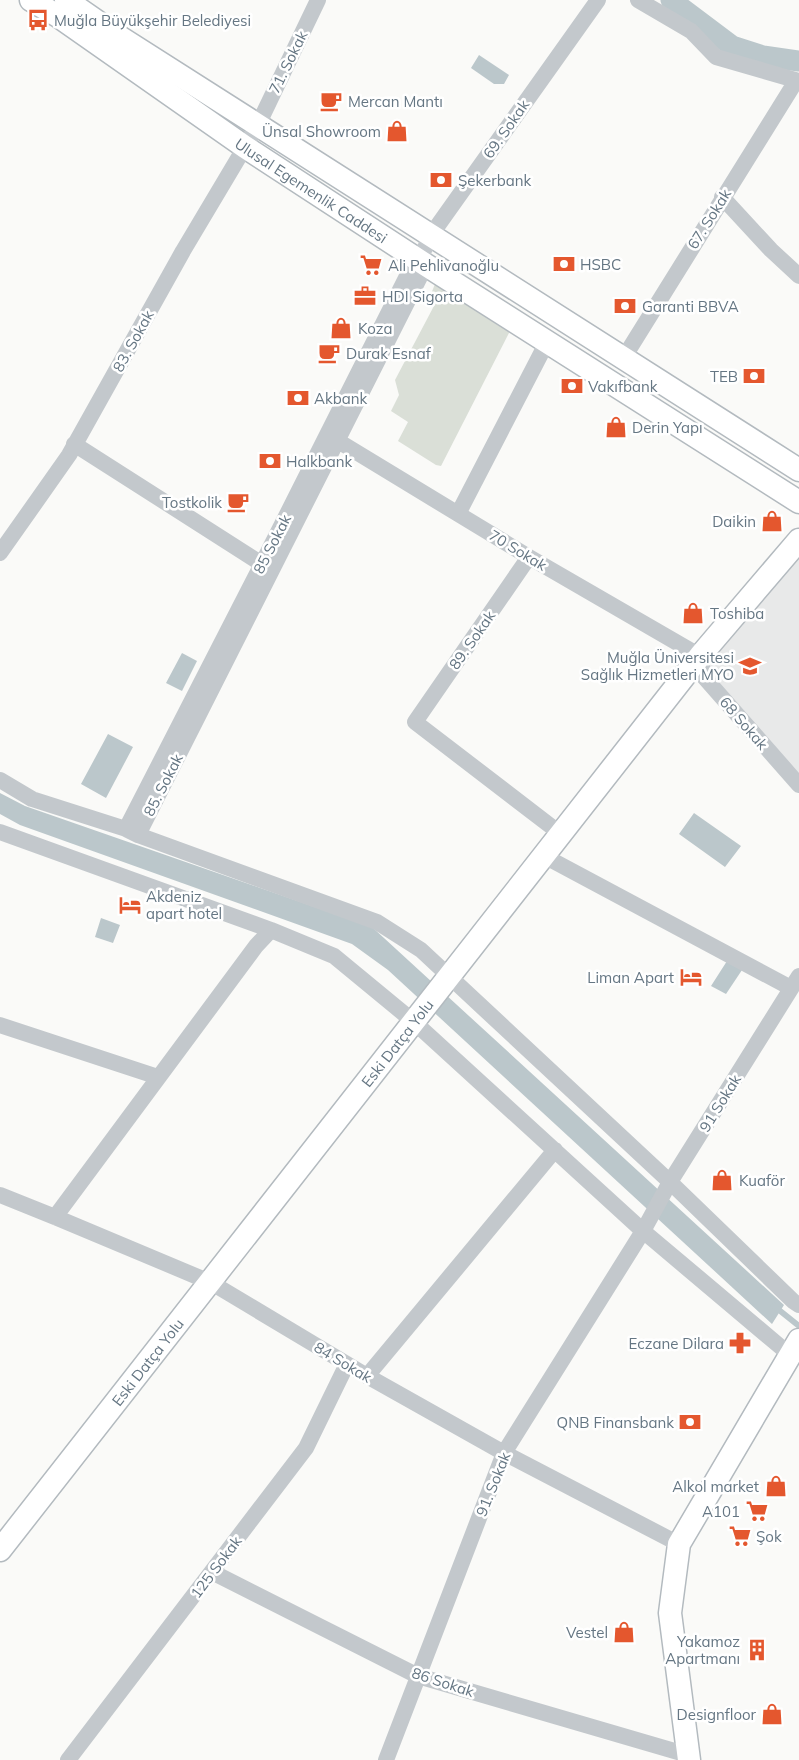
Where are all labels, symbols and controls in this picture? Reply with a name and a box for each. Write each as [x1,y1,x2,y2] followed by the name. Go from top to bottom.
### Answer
[25,7,51,33] bus stop icon: Muğla Büyükşehir Belediyesi
[54,11,251,30] place label: Muğla Büyükşehir Belediyesi
[265,27,311,97] street label: 71. Sokak
[318,88,344,114] cafe icon: Mercan Mantı
[348,92,443,111] place label: Mercan Mantı
[479,96,533,162] street label: 69. Sokak
[384,118,410,144] shop icon: Ünsal Showroom
[262,122,381,141] place label: Ünsal Showroom
[231,134,391,247] street label: Ulusal Egemenlik Caddesi
[428,167,454,193] bank icon: Şekerbank
[458,171,531,190] place label: Şekerbank
[683,185,735,253] street label: 67. Sokak
[551,251,577,277] bank icon: HSBC
[358,252,384,278] supermarket icon: Ali Pehlivanoğlu
[580,255,621,274] place label: HSBC
[388,256,499,275] place label: Ali Pehlivanoğlu
[352,283,378,309] office icon: HDI Sigorta
[382,287,463,306] place label: HDI Sigorta
[612,293,638,319] bank icon: Garanti BBVA
[642,297,739,316] place label: Garanti BBVA
[108,307,158,375] street label: 83. Sokak
[328,315,354,341] shop icon: Koza
[358,319,393,338] place label: Koza
[316,340,342,366] cafe icon: Durak Esnaf
[346,344,432,363] place label: Durak Esnaf
[741,363,767,389] bank icon: TEB
[710,367,738,386] place label: TEB
[559,373,585,399] bank icon: Vakıfbank
[588,377,658,396] place label: Vakıfbank
[285,385,311,411] bank icon: Akbank
[314,389,368,408] place label: Akbank
[603,414,629,440] shop icon: Derin Yapı
[632,418,703,437] place label: Derin Yapı
[257,448,283,474] bank icon: Halkbank
[286,452,353,471] place label: Halkbank
[225,489,251,515] cafe icon: Tostkolik
[162,493,222,512] place label: Tostkolik
[759,508,785,534] shop icon: Daikin
[249,511,295,577] street label: 85 Sokak
[712,512,756,531] place label: Daikin
[486,525,551,575] street label: 70 Sokak
[680,600,706,626] shop icon: Toshiba
[710,604,764,623] place label: Toshiba
[445,607,499,673] street label: 89. Sokak
[581,648,734,684] place label: Muğla Üniversitesi Sağlık Hizmetleri MYO
[737,653,763,679] school or university icon: Muğla Üniversitesi Sağlık Hizmetleri MYO
[716,693,772,754] street label: 68 Sokak
[139,750,187,819] street label: 85. Sokak
[146,887,222,923] place label: Akdeniz apart hotel
[117,892,143,918] hotel icon: Akdeniz apart hotel
[678,964,704,990] hotel icon: Liman Apart
[587,968,674,987] place label: Liman Apart
[357,995,437,1090] street label: Eski Datça Yolu
[695,1071,745,1135] street label: 91 Sokak
[709,1167,735,1193] shop icon: Kuaför
[739,1171,785,1190] place label: Kuaför
[107,1314,187,1409] street label: Eski Datça Yolu
[727,1330,753,1356] pharmacy icon: Eczane Dilara
[629,1334,724,1353] place label: Eczane Dilara
[311,1337,376,1387] street label: 84 Sokak
[677,1409,703,1435] bank icon: QNB Finansbank
[557,1413,674,1432] place label: QNB Finansbank
[472,1449,515,1519] street label: 91. Sokak
[763,1473,789,1499] shop icon: Alkol market
[672,1477,759,1496] place label: Alkol market
[744,1498,770,1524] supermarket icon: A101
[702,1502,740,1521] place label: A101
[727,1523,753,1549] supermarket icon: Şok
[756,1527,782,1546] place label: Şok
[186,1532,246,1602] street label: 125 Sokak
[611,1619,637,1645] shop icon: Vestel
[566,1623,608,1642] place label: Vestel
[665,1632,740,1668] place label: Yakamoz Apartmanı
[744,1637,770,1663] building icon: Yakamoz Apartmanı
[410,1663,477,1701] street label: 86 Sokak
[759,1701,785,1727] shop icon: Designfloor
[677,1705,757,1724] place label: Designfloor

